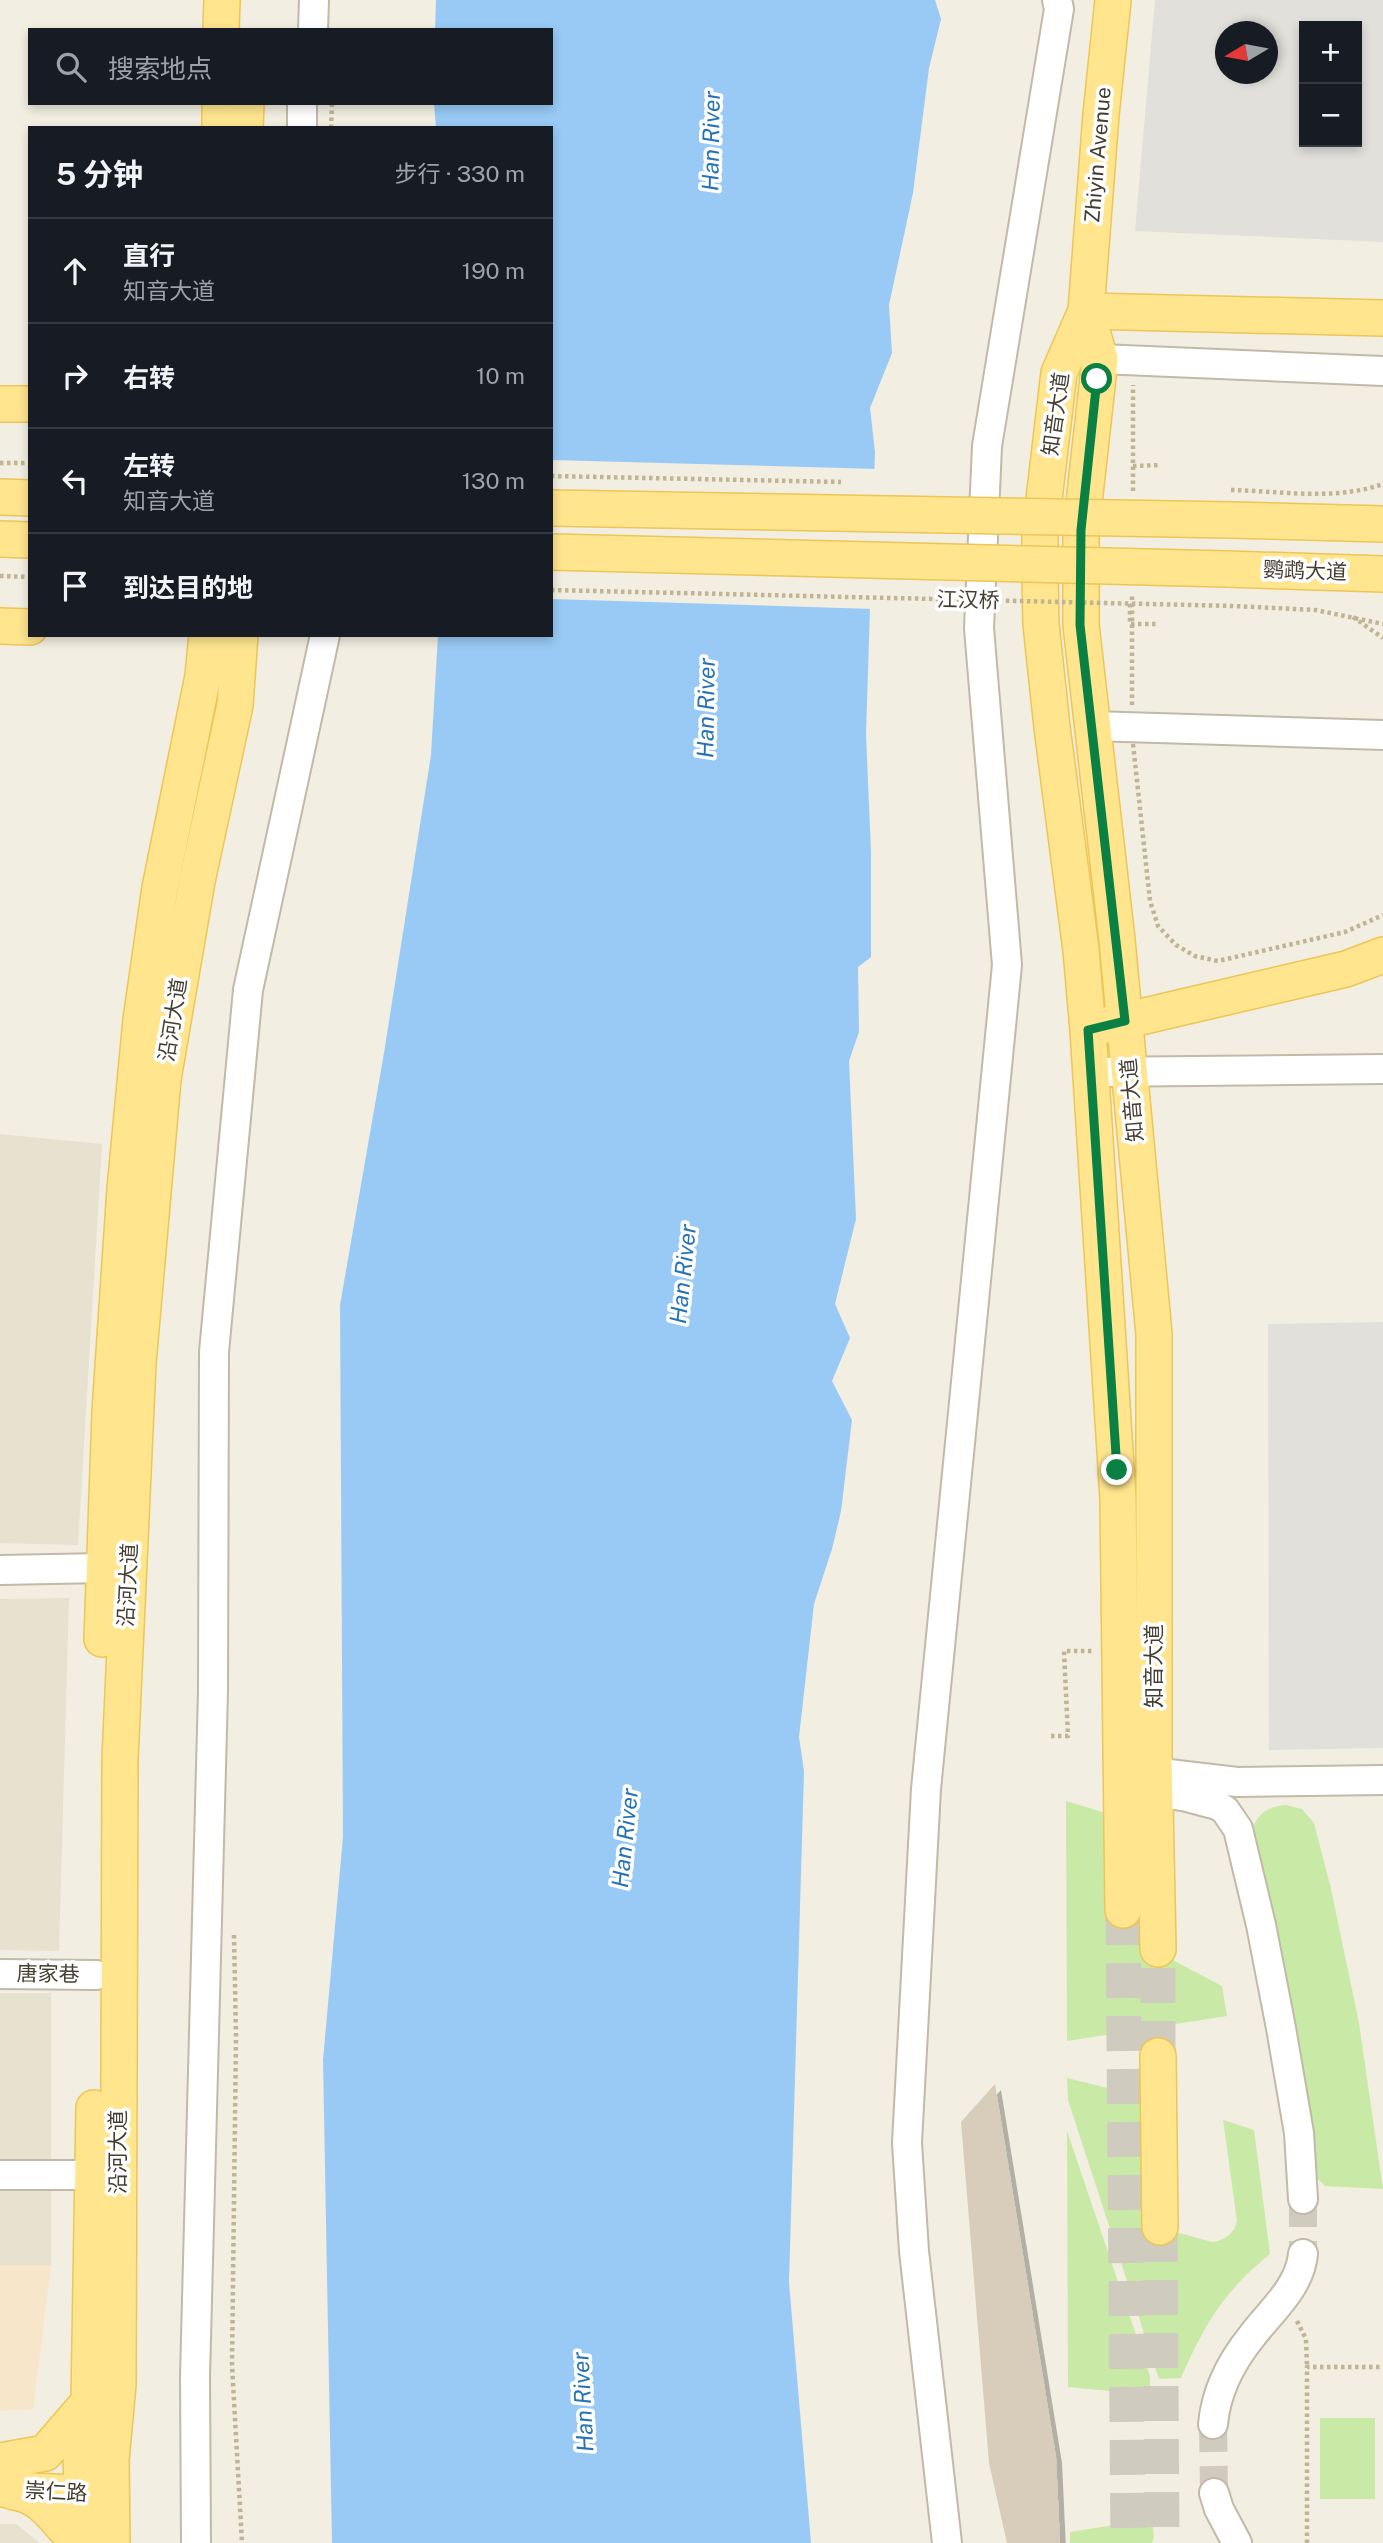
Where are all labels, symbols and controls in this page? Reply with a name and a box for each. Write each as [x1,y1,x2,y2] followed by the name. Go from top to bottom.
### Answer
[1215,21,1278,84] north arrow
[1299,21,1362,147] map controls
[1299,21,1362,84] button: +
[28,28,553,105] search box
[52,48,90,86] icon: search
[108,53,212,84] text: 搜索地点
[1299,84,1362,147] button: −
[1079,86,1116,224] street label: Zhiyin Avenue
[696,90,725,191] water label: Han River
[56,156,143,192] text: 5 分钟
[394,160,525,187] text: 步行 · 330 m
[123,240,175,271] text: 直行
[56,252,94,290] icon: ahead
[462,257,525,284] text: 190 m
[123,277,215,304] text: 知音大道
[56,357,94,395] icon: right
[123,362,175,393] text: 右转
[476,362,525,389] text: 10 m
[1081,363,1112,394] route start
[1037,371,1074,457] street label: 知音大道
[123,450,175,481] text: 左转
[56,462,94,500] icon: left
[462,467,525,494] text: 130 m
[123,487,215,514] text: 知音大道
[1263,557,1347,584] street label: 鹦鹉大道
[56,567,94,605] icon: arrive
[123,572,253,603] text: 到达目的地
[936,586,1000,613] street label: 江汉桥
[691,657,720,758] water label: Han River
[154,976,191,1063] street label: 沿河大道
[1115,1057,1148,1143] street label: 知音大道
[664,1222,701,1325] water label: Han River
[1101,1454,1132,1485] route end
[113,1542,142,1628] street label: 沿河大道
[1141,1624,1166,1708] street label: 知音大道
[606,1786,643,1889] water label: Han River
[16,1960,80,1987] street label: 唐家巷
[105,2110,130,2194] street label: 沿河大道
[566,2351,599,2453] water label: Han River
[24,2477,88,2506] street label: 崇仁路

